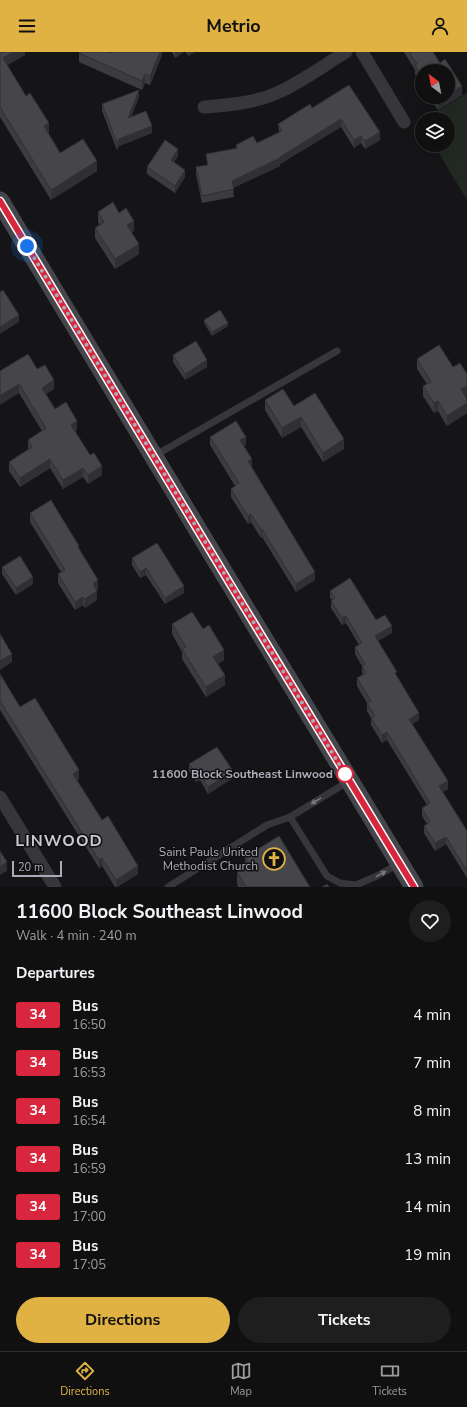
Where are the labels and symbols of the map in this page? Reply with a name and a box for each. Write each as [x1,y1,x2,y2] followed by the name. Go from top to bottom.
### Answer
[415,64,455,104] north arrow
[17,236,37,256] your location
[336,765,354,783] marker: 11600 Block Southeast Linwood
[152,766,333,782] place label: 11600 Block Southeast Linwood
[311,797,321,805] one-way arrow
[15,830,103,852] district label: LINWOOD
[159,844,258,874] place label: Saint Pauls United Methodist Church
[261,846,287,872] church icon: Saint Pauls United Methodist Church
[12,859,62,878] scale bar
[375,871,386,878] one-way arrow

